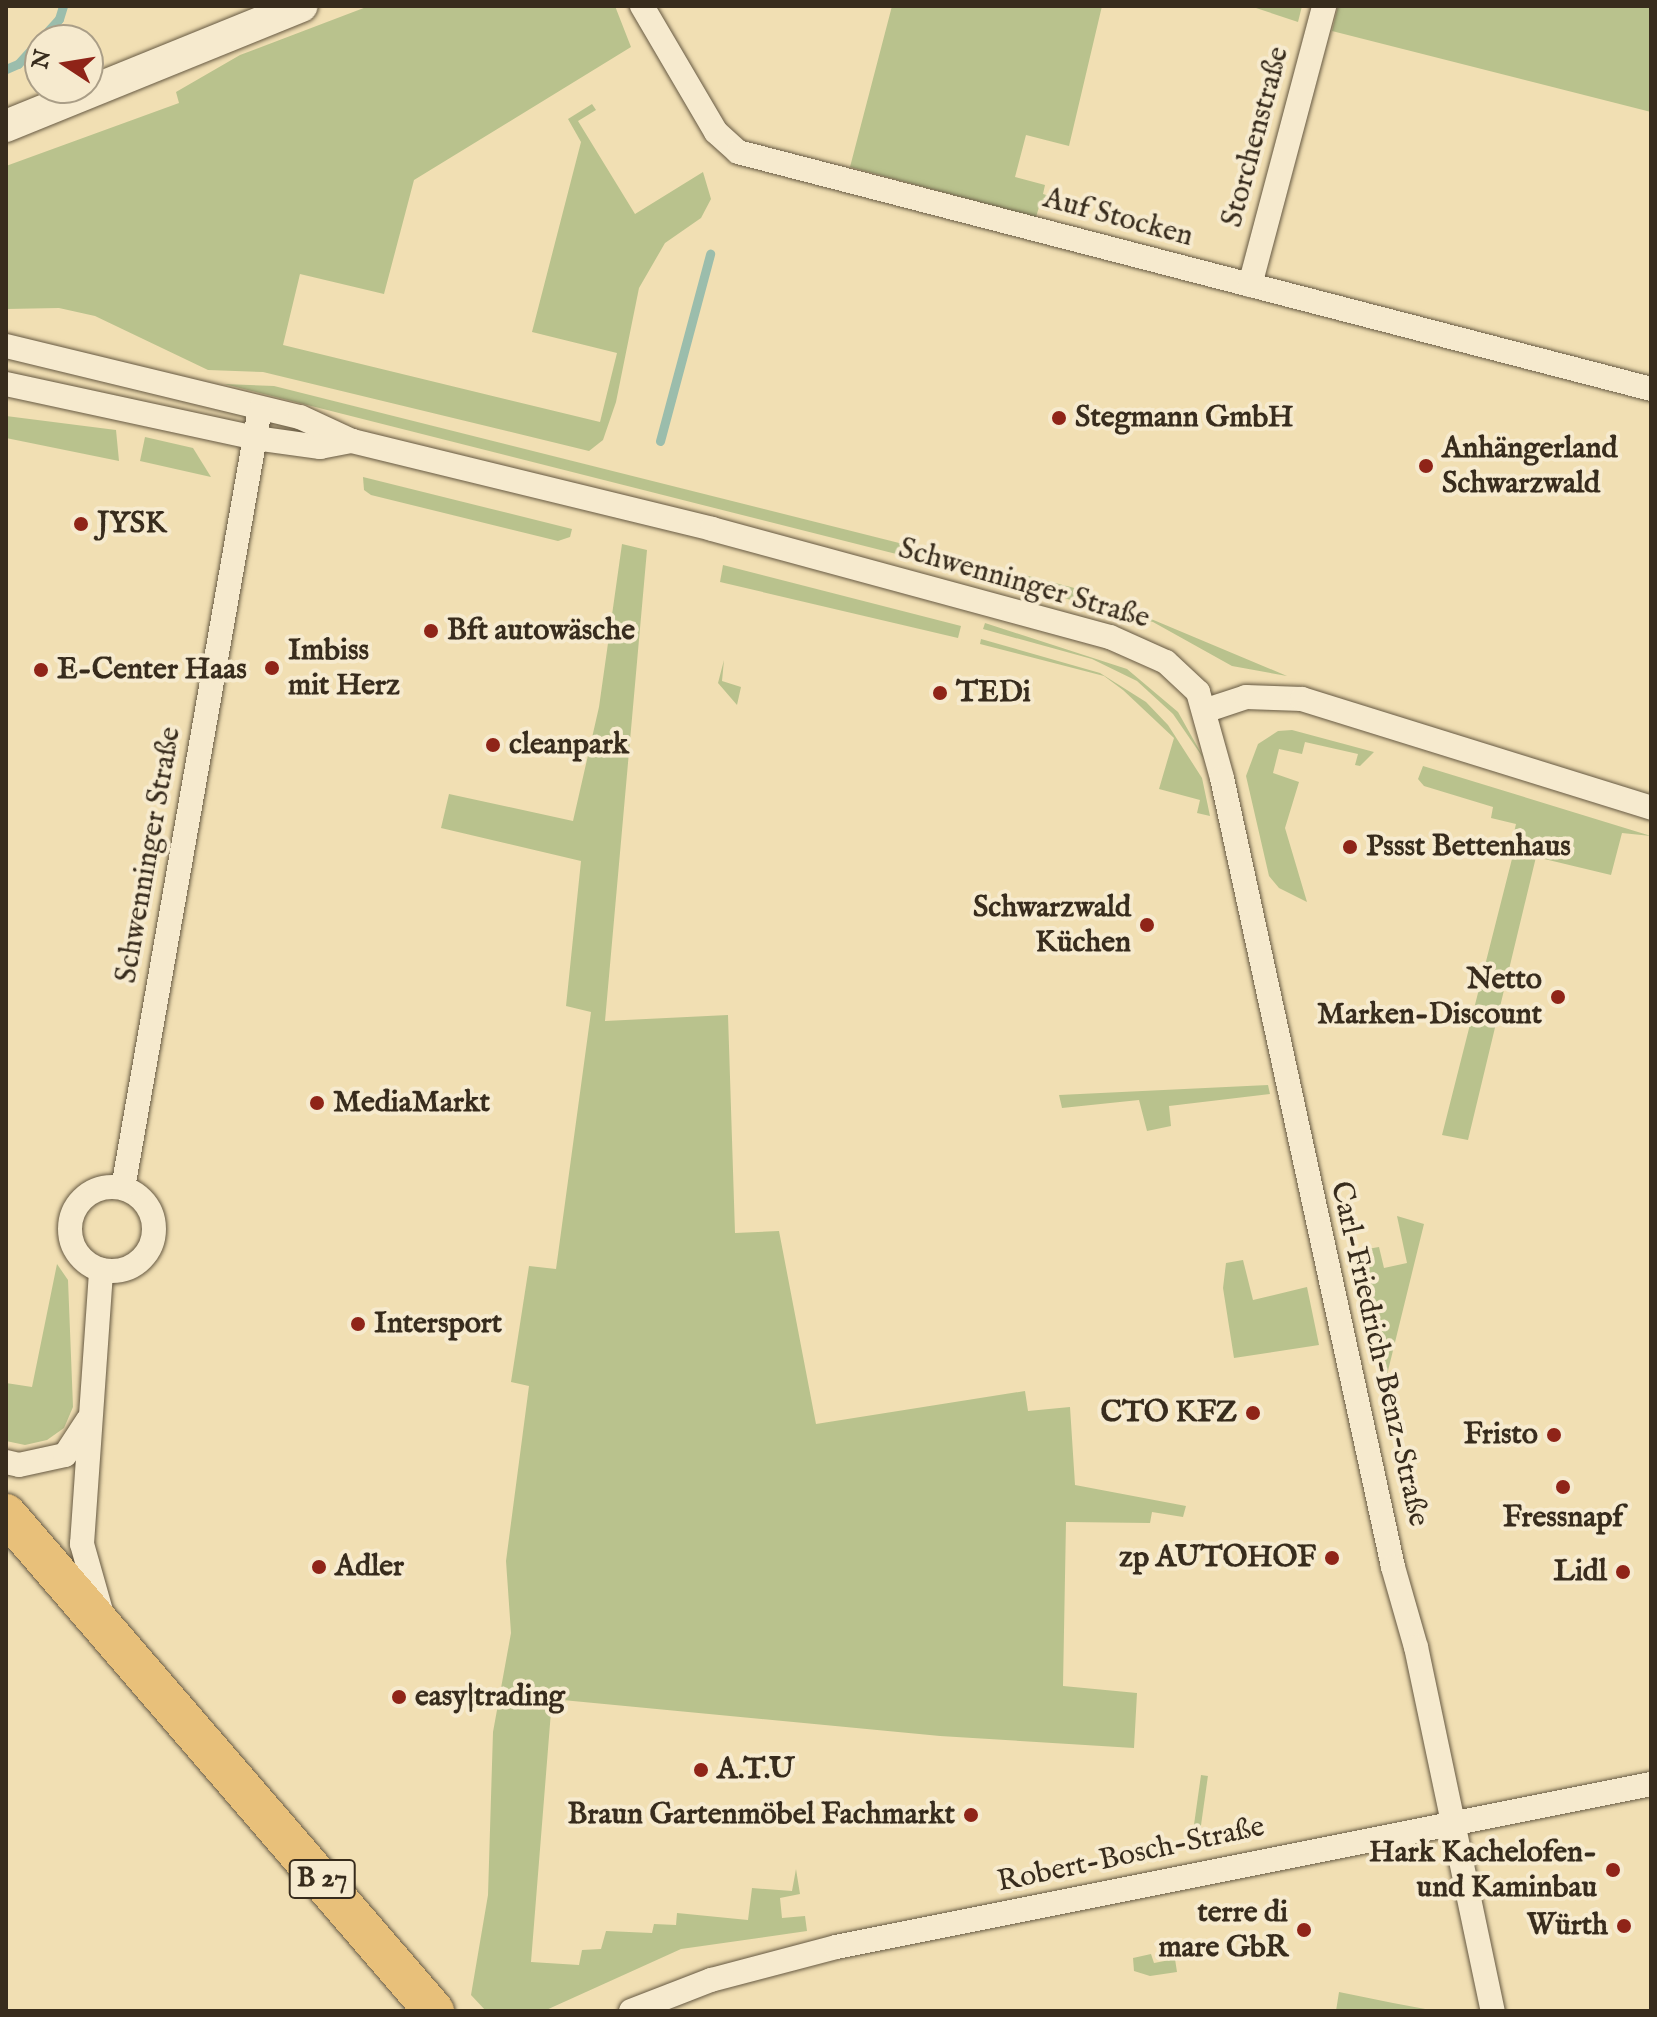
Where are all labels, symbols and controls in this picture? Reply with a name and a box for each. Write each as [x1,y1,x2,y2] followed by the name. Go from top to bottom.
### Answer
[24,24,104,104] north arrow
[1215,43,1297,231] street label: Storchenstraße
[27,47,58,72] text: N
[1039,181,1197,255] street label: Auf Stocken
[1075,400,1294,436] place label: Stegmann GmbH
[1050,409,1068,427] marker: Stegmann GmbH
[1442,431,1617,502] place label: Anhängerland Schwarzwald
[1417,457,1435,475] marker: Anhängerland Schwarzwald
[97,506,167,542] place label: JYSK
[72,515,90,533] marker: JYSK
[894,531,1154,637] street label: Schwenninger Straße
[447,613,635,649] place label: Bft autowäsche
[422,622,440,640] marker: Bft autowäsche
[288,633,400,704] place label: Imbiss mit Herz
[57,652,247,688] place label: E-Center Haas
[263,659,281,677] marker: Imbiss mit Herz
[32,661,50,679] marker: E-Center Haas
[956,675,1031,711] place label: TEDi
[931,684,949,702] marker: TEDi
[109,724,189,986] street label: Schwenninger Straße
[509,727,629,763] place label: cleanpark
[484,736,502,754] marker: cleanpark
[1366,829,1571,865] place label: Pssst Bettenhaus
[1341,838,1359,856] marker: Pssst Bettenhaus
[973,890,1131,960] place label: Schwarzwald Küchen
[1138,916,1156,934] marker: Schwarzwald Küchen
[1317,962,1542,1032] place label: Netto Marken-Discount
[1549,988,1567,1006] marker: Netto Marken-Discount
[333,1085,490,1121] place label: MediaMarkt
[308,1094,326,1112] marker: MediaMarkt
[1322,1178,1436,1530] street label: Carl-Friedrich-Benz-Straße
[374,1306,502,1342] place label: Intersport
[349,1315,367,1333] marker: Intersport
[1101,1395,1237,1431] place label: CTO KFZ
[1244,1404,1262,1422] marker: CTO KFZ
[1463,1417,1538,1453] place label: Fristo
[1545,1426,1563,1444] marker: Fristo
[1554,1478,1572,1496] marker: Fressnapf
[1503,1500,1623,1536] place label: Fressnapf
[1119,1540,1316,1576] place label: zp AUTOHOF
[335,1549,404,1585] place label: Adler
[1323,1549,1341,1567] marker: zp AUTOHOF
[1554,1554,1607,1590] place label: Lidl
[310,1558,328,1576] marker: Adler
[1614,1563,1632,1581] marker: Lidl
[415,1679,565,1715] place label: easy|trading
[390,1688,408,1706] marker: easy|trading
[717,1752,794,1788] place label: A.T.U
[692,1761,710,1779] marker: A.T.U
[568,1797,955,1833] place label: Braun Gartenmöbel Fachmarkt
[962,1806,980,1824] marker: Braun Gartenmöbel Fachmarkt
[994,1809,1268,1901] street label: Robert-Bosch-Straße
[1369,1835,1597,1906] place label: Hark Kachelofen- und Kaminbau
[288,1855,356,1903] road number: B 27
[1604,1861,1622,1879] marker: Hark Kachelofen- und Kaminbau
[1158,1895,1288,1966] place label: terre di mare GbR
[1527,1908,1608,1944] place label: Würth
[1615,1917,1633,1935] marker: Würth
[1295,1921,1313,1939] marker: terre di mare GbR

